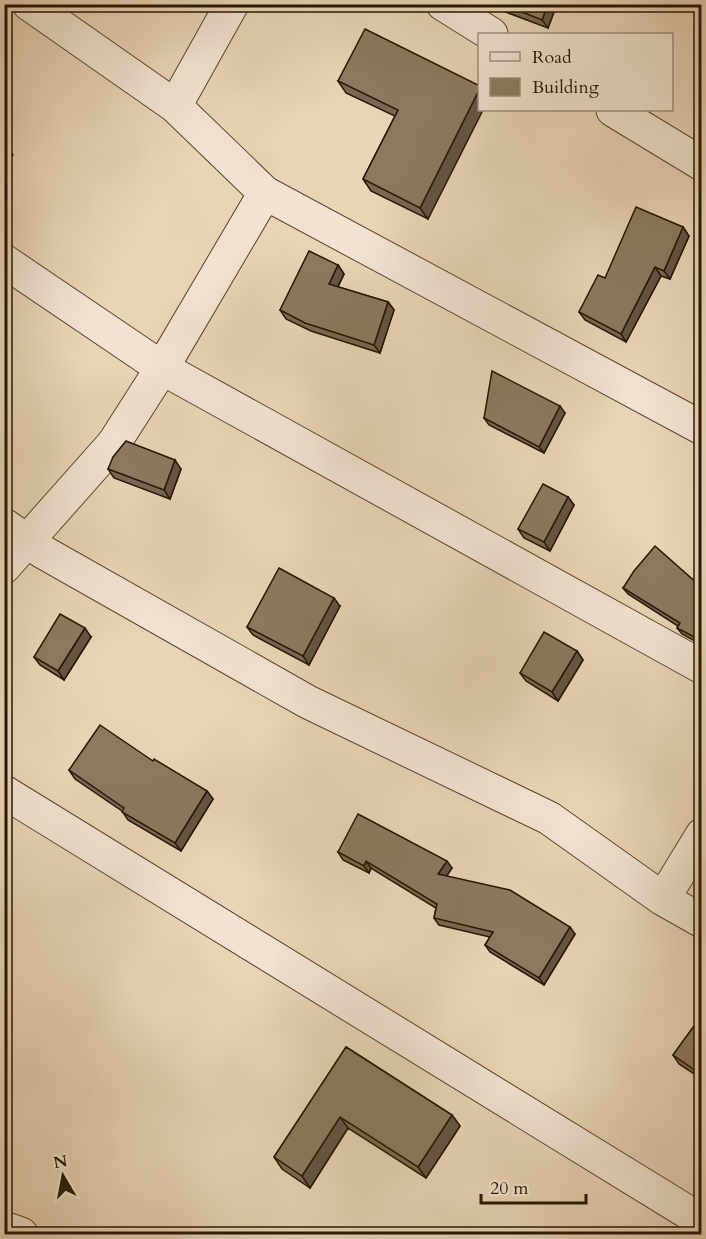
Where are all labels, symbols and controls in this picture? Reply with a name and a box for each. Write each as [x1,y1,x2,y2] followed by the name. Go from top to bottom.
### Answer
[478,33,673,111] legend
[532,45,572,70] text: Road
[532,75,600,100] text: Building
[33,1146,93,1206] north arrow
[52,1150,69,1174] text: N
[481,1167,586,1205] scale bar
[490,1176,529,1201] text: 20 m

